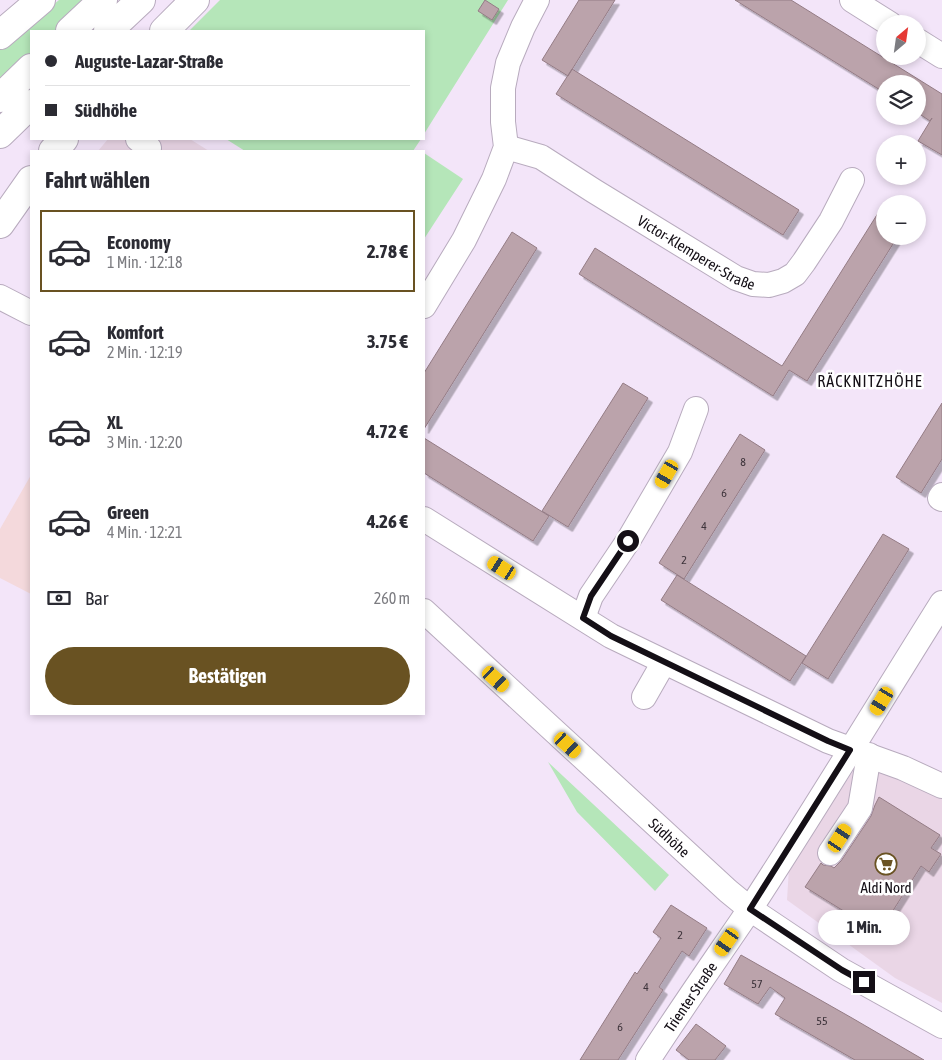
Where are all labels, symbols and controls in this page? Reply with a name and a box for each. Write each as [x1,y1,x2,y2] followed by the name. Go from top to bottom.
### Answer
[876,15,926,65] north arrow
[876,15,926,245] map controls
[75,50,224,72] text: Auguste-Lazar-Straße
[876,75,926,125] button: layers
[75,99,137,121] text: Südhöhe
[876,135,926,185] button: +
[45,167,150,193] text: Fahrt wählen
[876,195,926,245] button: −
[635,211,758,293] street label: Victor-Klemperer-Straße
[47,229,92,274] icon: car
[107,231,171,253] text: Economy
[367,240,408,262] text: 2.78 €
[107,253,182,271] text: 1 Min. · 12:18
[47,319,92,364] icon: car
[107,321,164,343] text: Komfort
[367,330,408,352] text: 3.75 €
[107,343,182,361] text: 2 Min. · 12:19
[817,372,923,390] district label: RÄCKNITZHÖHE
[47,409,92,454] icon: car
[107,411,123,433] text: XL
[367,420,408,442] text: 4.72 €
[107,433,182,451] text: 3 Min. · 12:20
[740,455,746,469] house number: 8
[653,457,680,491] car
[721,486,727,500] house number: 6
[47,499,92,544] icon: car
[107,501,149,523] text: Green
[367,510,408,532] text: 4.26 €
[701,519,707,533] house number: 4
[107,523,182,541] text: 4 Min. · 12:21
[617,530,639,552] route start
[681,553,687,567] house number: 2
[485,554,518,582] car
[45,584,73,612] icon: cash
[85,587,108,609] text: Bar
[374,589,410,607] text: 260 m
[45,647,410,705] button: Bestätigen
[479,663,512,695] car
[867,684,896,718] car
[551,729,584,761] car
[646,814,694,860] street label: Südhöhe
[825,821,854,855] car
[874,852,898,876] supermarket icon: Aldi Nord
[860,879,912,896] place label: Aldi Nord
[818,910,910,944] callout: 1 Min.
[847,918,881,936] text: 1 Min.
[712,925,741,959] car
[677,928,683,942] house number: 2
[660,958,720,1035] street label: Trienter Straße
[853,971,875,993] route end
[751,977,763,991] house number: 57
[643,980,649,994] house number: 4
[816,1014,828,1028] house number: 55
[617,1020,623,1034] house number: 6

